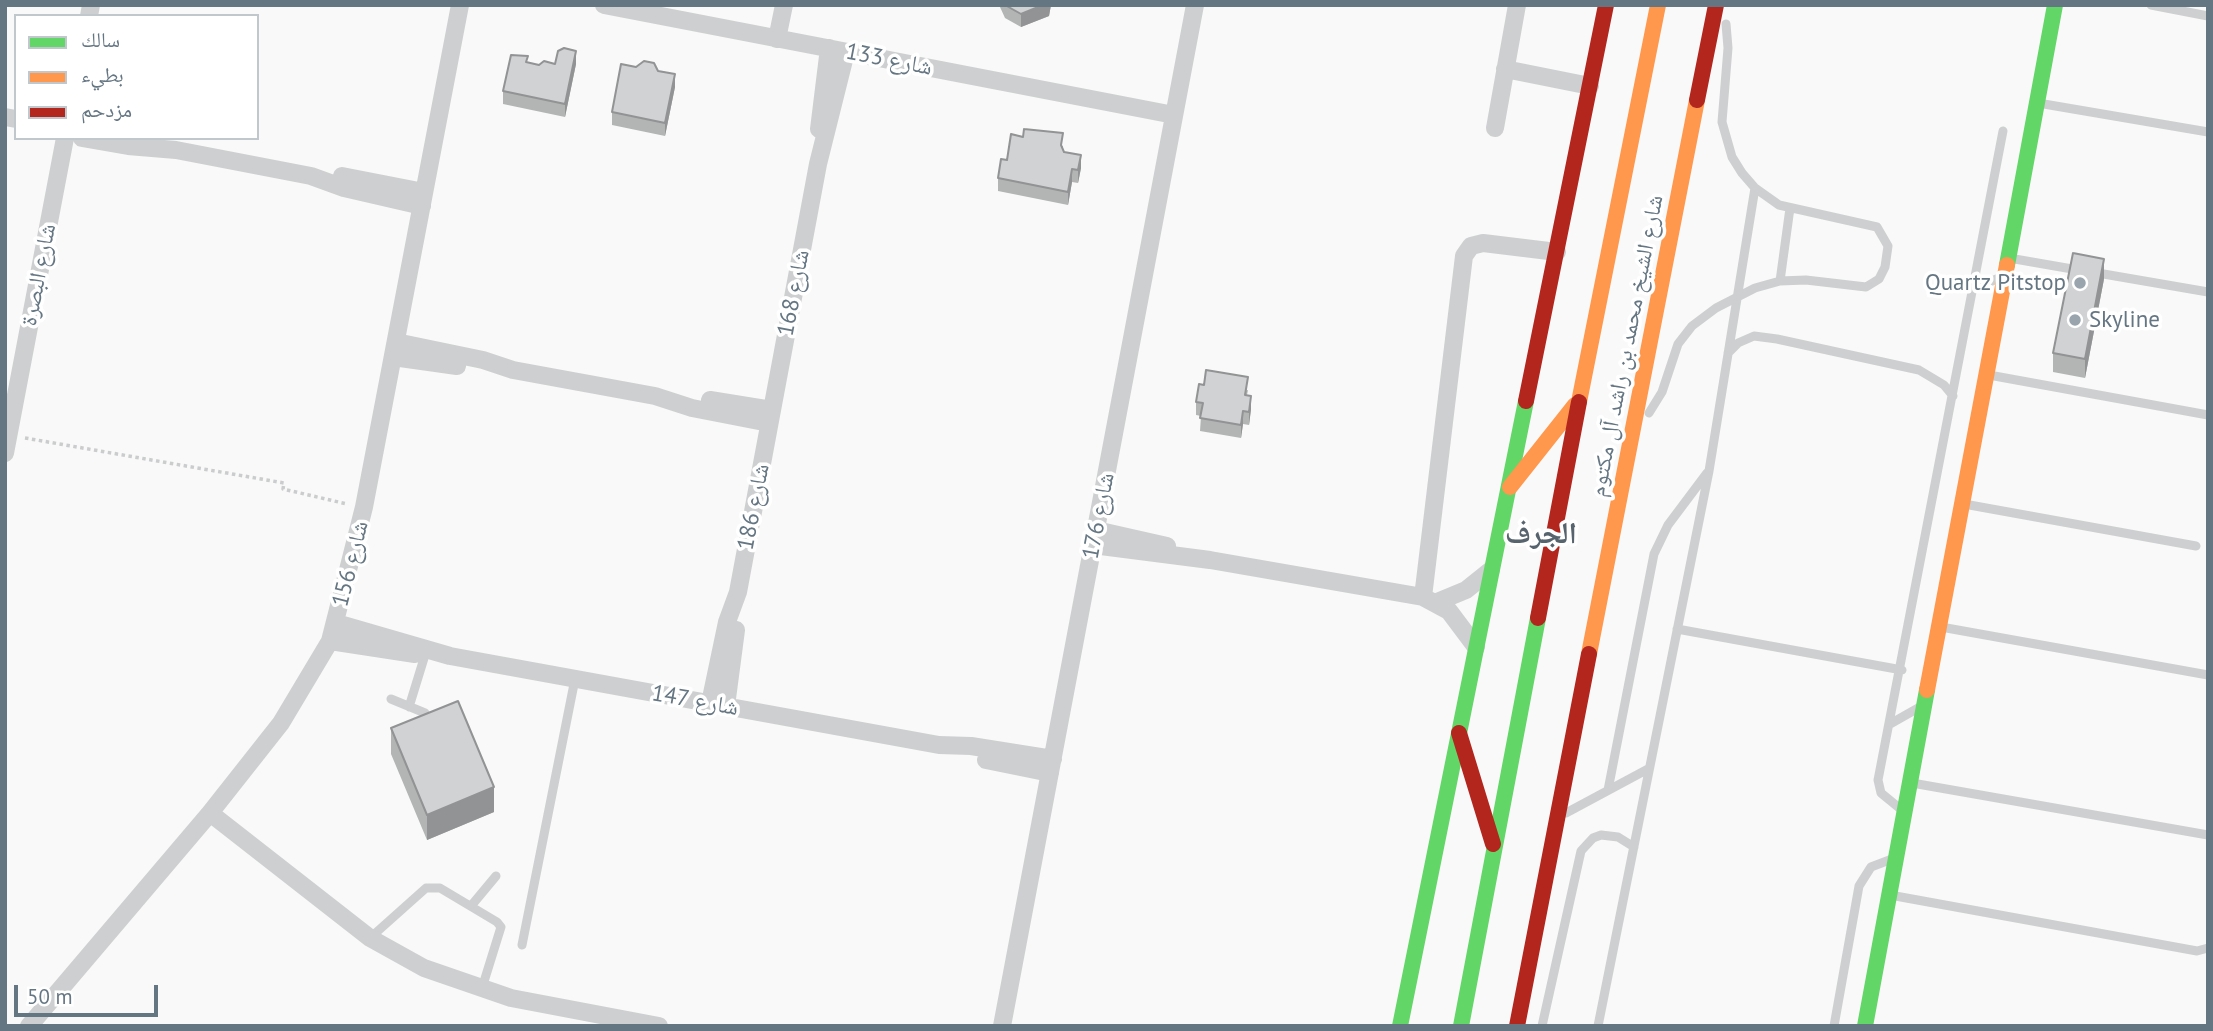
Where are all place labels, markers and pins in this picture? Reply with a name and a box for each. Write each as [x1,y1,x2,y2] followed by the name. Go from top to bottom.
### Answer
[1925,269,2066,297] place label: Quartz Pitstop
[2072,275,2088,291] marker: Quartz Pitstop
[2089,306,2160,334] place label: Skyline
[2067,312,2083,328] marker: Skyline

